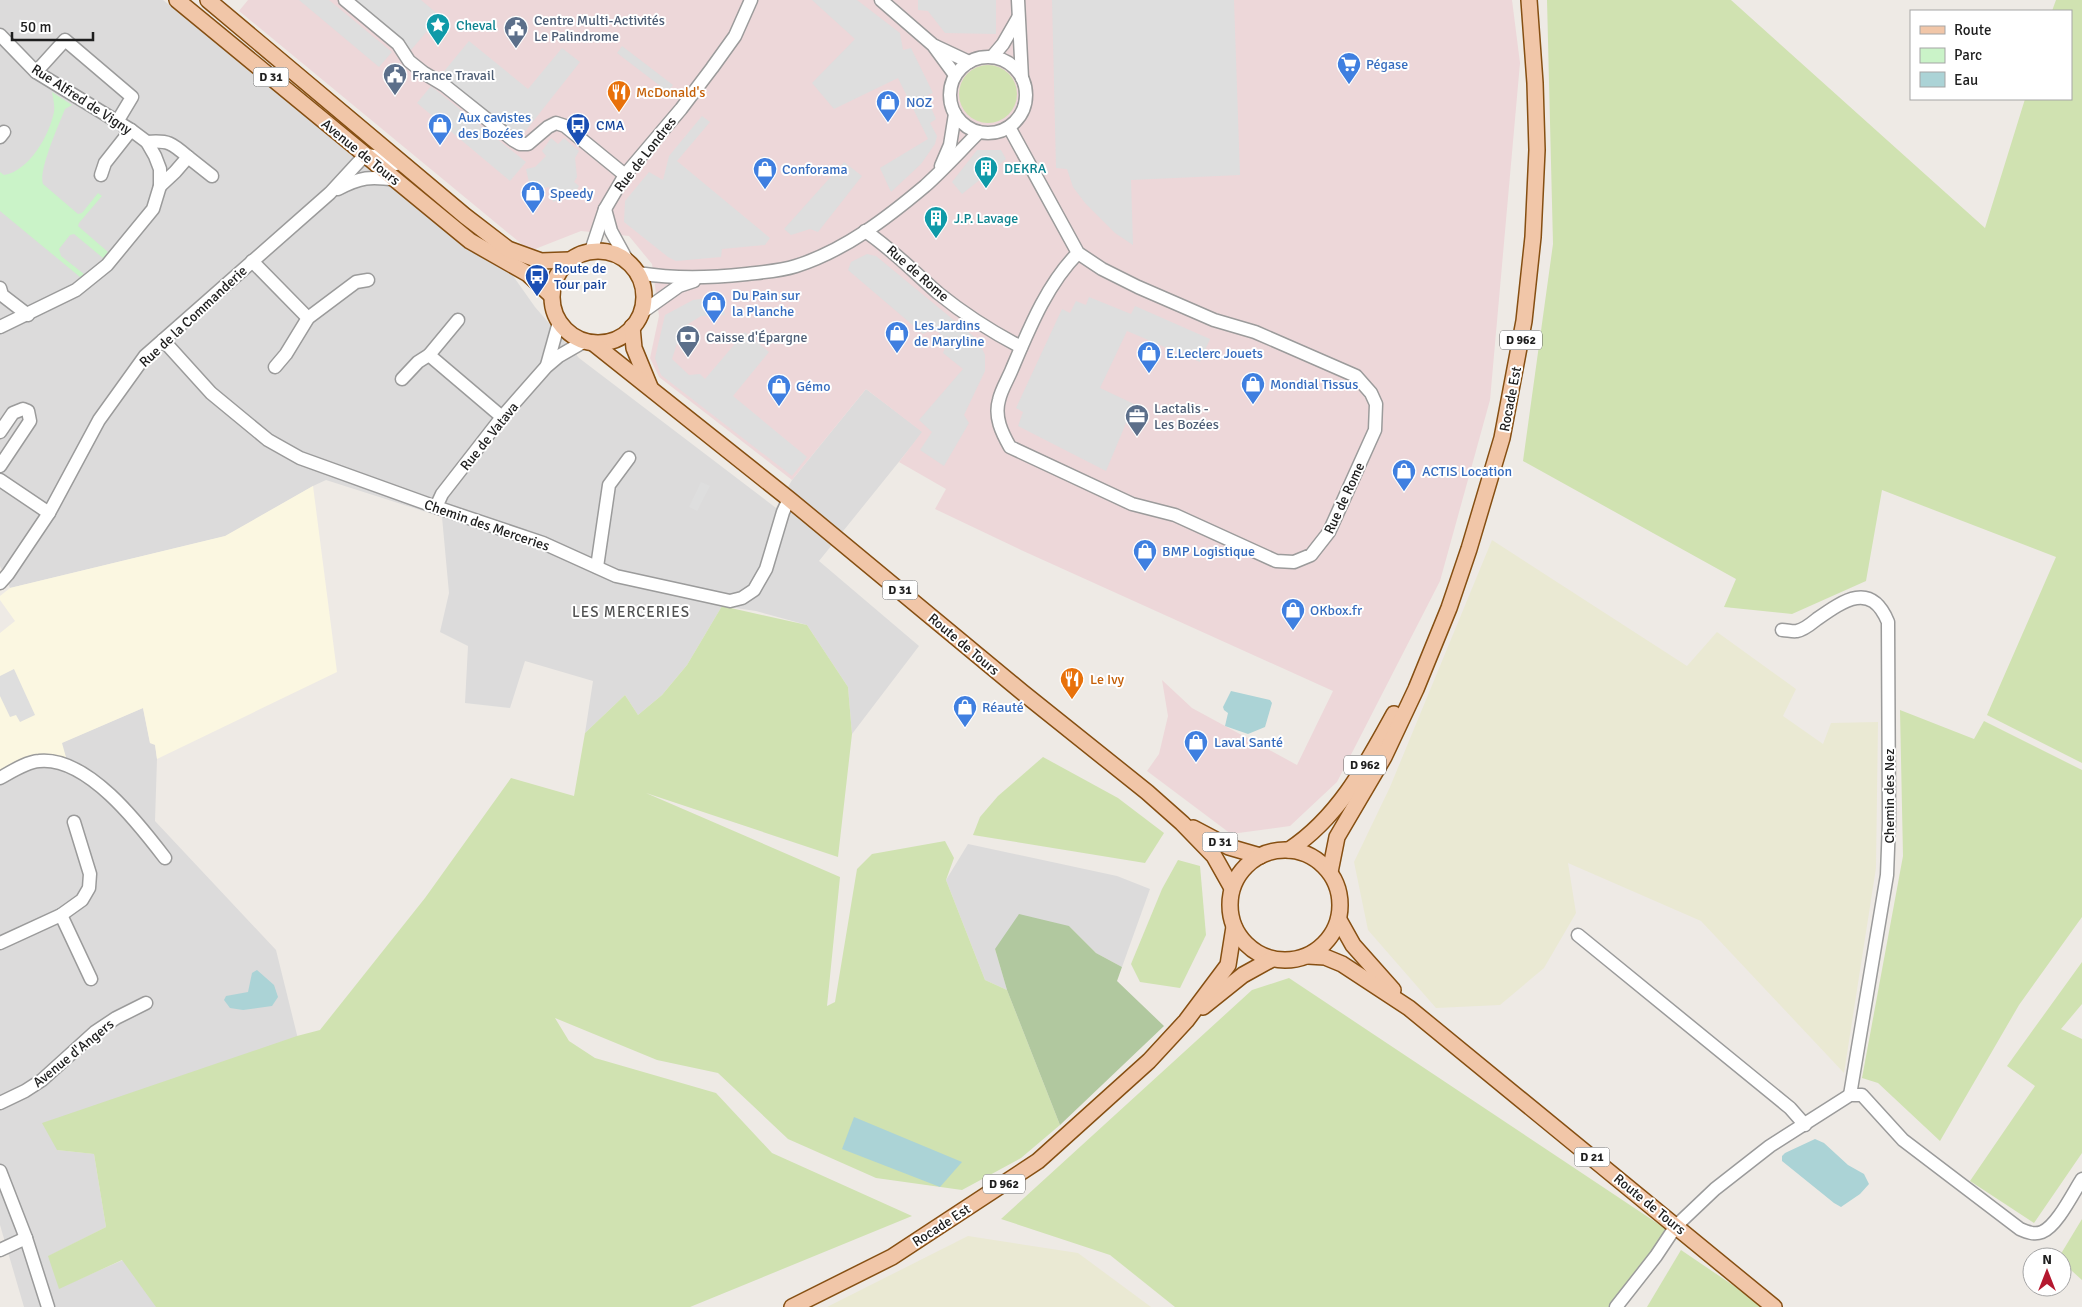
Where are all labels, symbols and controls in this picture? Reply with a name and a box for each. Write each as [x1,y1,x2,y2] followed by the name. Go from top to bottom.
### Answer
[12,10,94,42] scale bar
[1910,10,2072,100] legend
[425,12,451,46] place icon: Cheval
[534,12,665,45] place label: Centre Multi-Activités Le Palindrome
[503,15,529,49] public building icon: Centre Multi-Activités Le Palindrome
[456,17,496,34] place label: Cheval
[20,18,51,36] text: 50 m
[1954,21,1991,39] text: Route
[1954,46,1982,64] text: Parc
[1336,51,1362,85] supermarket icon: Pégase
[1366,56,1408,73] place label: Pégase
[28,61,135,138] street label: Rue Alfred de Vigny
[382,62,408,96] public building icon: France Travail
[412,67,495,84] place label: France Travail
[254,68,288,86] road number: D 31
[1954,71,1978,89] text: Eau
[606,79,632,113] restaurant icon: McDonald's
[636,84,705,101] place label: McDonald's
[875,89,901,123] shop icon: NOZ
[906,94,932,111] place label: NOZ
[458,109,531,142] place label: Aux cavistes des Bozées
[427,112,453,146] shop icon: Aux cavistes des Bozées
[565,112,591,146] bus stop icon: CMA
[611,113,680,195] street label: Rue de Londres
[318,115,403,189] street label: Avenue de Tours
[596,117,625,134] place label: CMA
[973,155,999,189] building icon: DEKRA
[752,156,778,190] shop icon: Conforama
[1004,160,1047,177] place label: DEKRA
[782,161,848,178] place label: Conforama
[520,180,546,214] shop icon: Speedy
[550,185,594,202] place label: Speedy
[923,205,949,239] building icon: J.P. Lavage
[954,210,1018,227] place label: J.P. Lavage
[883,242,952,305] street label: Rue de Rome
[554,260,607,293] place label: Route de Tour pair
[136,262,251,371] street label: Rue de la Commanderie
[524,263,550,297] bus stop icon: Route de Tour pair
[732,287,801,320] place label: Du Pain sur la Planche
[701,290,727,324] shop icon: Du Pain sur la Planche
[914,317,984,350] place label: Les Jardins de Maryline
[884,320,910,354] shop icon: Les Jardins de Maryline
[675,324,701,358] bank icon: Caisse d'Épargne
[706,329,807,346] place label: Caisse d'Épargne
[1500,330,1542,350] road number: D 962
[1136,340,1162,374] shop icon: E.Leclerc Jouets
[1166,345,1263,362] place label: E.Leclerc Jouets
[1496,365,1525,433] street label: Rocade Est
[1240,371,1266,405] shop icon: Mondial Tissus
[766,373,792,407] shop icon: Gémo
[1270,376,1358,393] place label: Mondial Tissus
[796,378,830,395] place label: Gémo
[457,399,522,474] street label: Rue de Vatava
[1154,400,1219,433] place label: Lactalis - Les Bozées
[1124,403,1150,437] office icon: Lactalis - Les Bozées
[1391,458,1417,492] shop icon: ACTIS Location
[1320,460,1368,537] street label: Rue de Rome
[1422,463,1512,480] place label: ACTIS Location
[422,496,552,555] street label: Chemin des Merceries
[1132,538,1158,572] shop icon: BMP Logistique
[1162,543,1255,560] place label: BMP Logistique
[882,580,918,600] road number: D 31
[1280,597,1306,631] shop icon: OKbox.fr
[1310,602,1363,619] place label: OKbox.fr
[572,603,690,621] district label: LES MERCERIES
[925,610,1003,679] street label: Route de Tours
[1059,666,1085,700] restaurant icon: Le Ivy
[1090,671,1125,688] place label: Le Ivy
[952,694,978,728] shop icon: Réauté
[982,699,1024,716] place label: Réauté
[1183,729,1209,763] shop icon: Laval Santé
[1214,734,1283,751] place label: Laval Santé
[1881,748,1898,844] street label: Chemin des Nez
[1344,756,1386,774] road number: D 962
[1202,832,1238,852] road number: D 31
[29,1016,117,1091] street label: Avenue d'Angers
[1574,1148,1610,1166] road number: D 21
[1610,1170,1689,1239] street label: Route de Tours
[983,1174,1025,1194] road number: D 962
[909,1200,973,1250] street label: Rocade Est
[2022,1247,2072,1297] north arrow
[2042,1251,2052,1268] text: N

